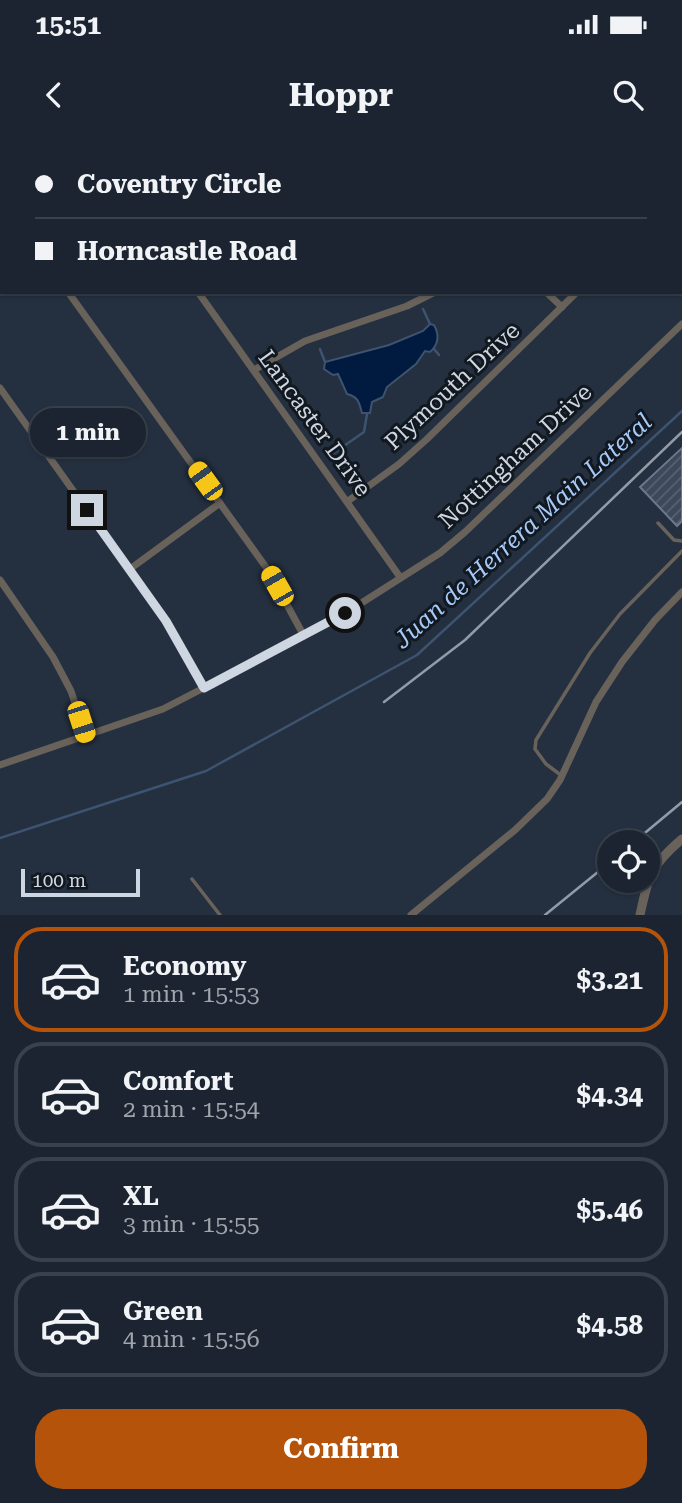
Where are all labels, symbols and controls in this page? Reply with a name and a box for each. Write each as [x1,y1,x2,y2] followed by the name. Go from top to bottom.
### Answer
[35,10,101,40] text: 15:51
[35,76,73,114] icon: back
[289,76,393,114] text: Hoppr
[609,76,647,114] icon: search
[77,169,282,199] text: Coventry Circle
[77,236,297,266] text: Horncastle Road
[379,317,525,456] street label: Plymouth Drive
[252,345,377,502] street label: Lancaster Drive
[433,379,597,534] street label: Nottingham Drive
[29,408,145,458] callout: 1 min
[388,408,657,655] water label: Juan de Herrera Main Lateral
[56,419,120,446] text: 1 min
[185,458,226,504] car
[71,494,103,526] route end
[258,563,297,609] car
[329,597,361,629] route start
[65,699,98,745] car
[597,830,660,893] map controls
[597,830,660,893] button: locate
[21,866,140,898] scale bar
[32,869,86,892] text: 100 m
[39,948,102,1011] icon: car
[123,951,246,981] text: Economy
[577,965,643,995] text: $3.21
[123,981,260,1008] text: 1 min · 15:53
[39,1063,102,1126] icon: car
[123,1066,233,1096] text: Comfort
[577,1080,643,1110] text: $4.34
[123,1096,260,1123] text: 2 min · 15:54
[39,1178,102,1241] icon: car
[123,1181,159,1211] text: XL
[577,1195,643,1225] text: $5.46
[123,1211,260,1238] text: 3 min · 15:55
[39,1293,102,1356] icon: car
[123,1296,203,1326] text: Green
[577,1310,643,1340] text: $4.58
[123,1326,260,1353] text: 4 min · 15:56
[35,1409,647,1489] button: Confirm

